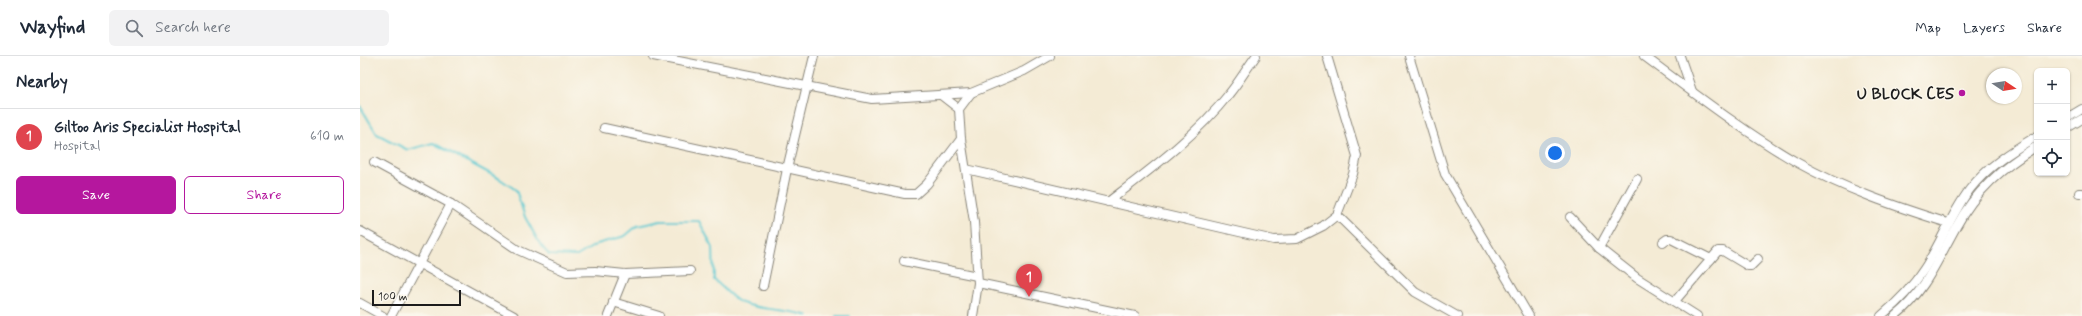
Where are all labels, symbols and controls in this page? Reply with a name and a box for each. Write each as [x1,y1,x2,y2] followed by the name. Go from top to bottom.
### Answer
[109,10,389,46] search box
[20,15,85,40] text: Wayfind
[123,17,145,39] icon: search
[155,18,231,38] text: Search here
[1915,19,1941,37] text: Map
[1963,19,2005,37] text: Layers
[2027,19,2062,37] text: Share
[1986,68,2022,104] north arrow
[2034,68,2070,176] map controls
[2034,68,2070,104] button: +
[16,71,68,93] text: Nearby
[1857,84,1954,105] place label: U BLOCK CES
[1957,88,1967,98] marker: U BLOCK CES
[2034,104,2070,140] button: −
[54,118,241,138] text: Giltoo Aris Specialist Hospital
[26,128,32,145] text: 1
[310,128,344,145] text: 610 m
[54,138,100,155] text: Hospital
[2034,140,2070,176] button: locate
[1545,143,1565,163] your location
[16,176,176,214] button: Save
[184,176,344,214] button: Share
[1016,264,1042,297] pin: 1
[372,288,461,307] scale bar
[378,290,408,304] text: 100 m

